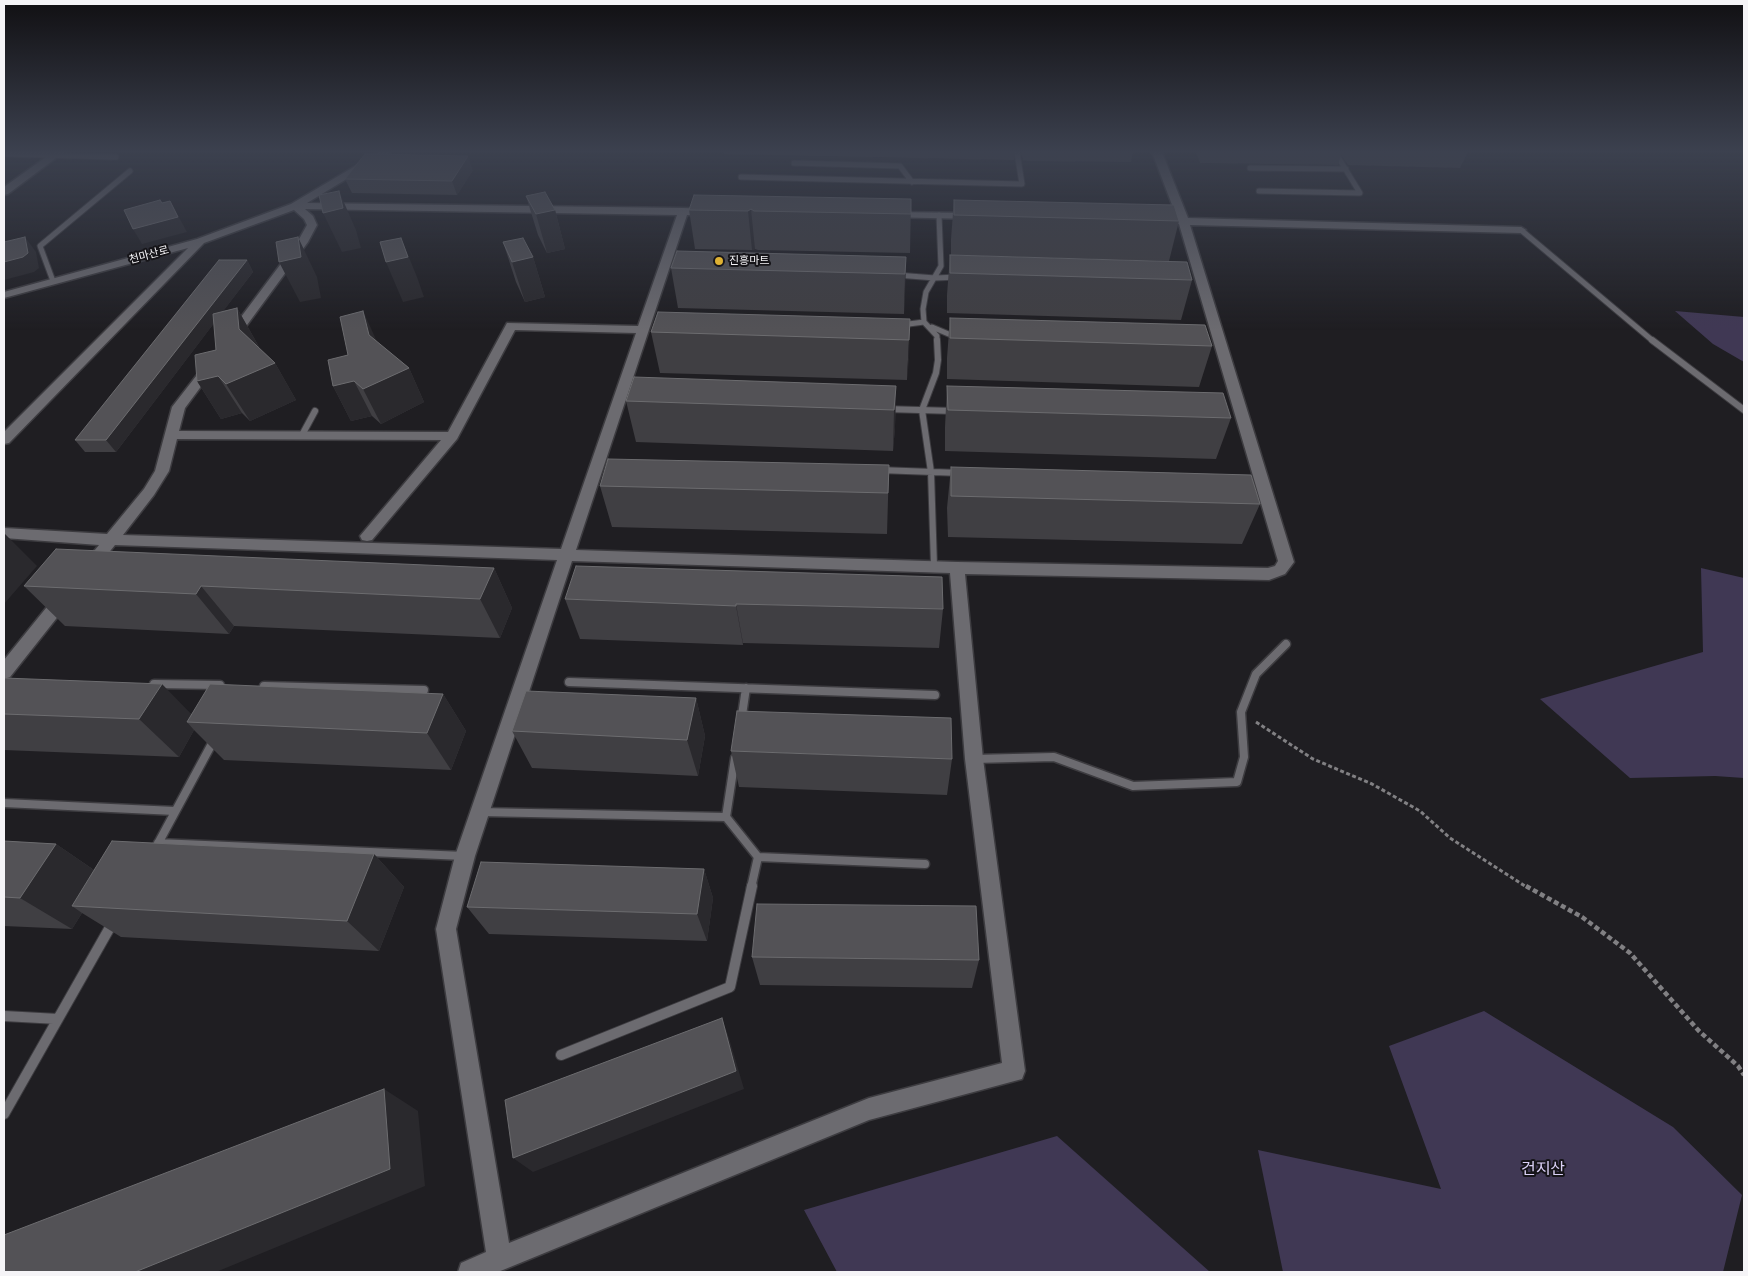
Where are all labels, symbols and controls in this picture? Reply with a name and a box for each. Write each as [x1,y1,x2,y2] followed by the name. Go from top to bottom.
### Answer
[128,243,170,267] street label: 천마산로
[729,254,769,268] place label: 진흥마트
[713,255,725,267] marker: 진흥마트
[1521,1159,1565,1179] park label: 건지산

